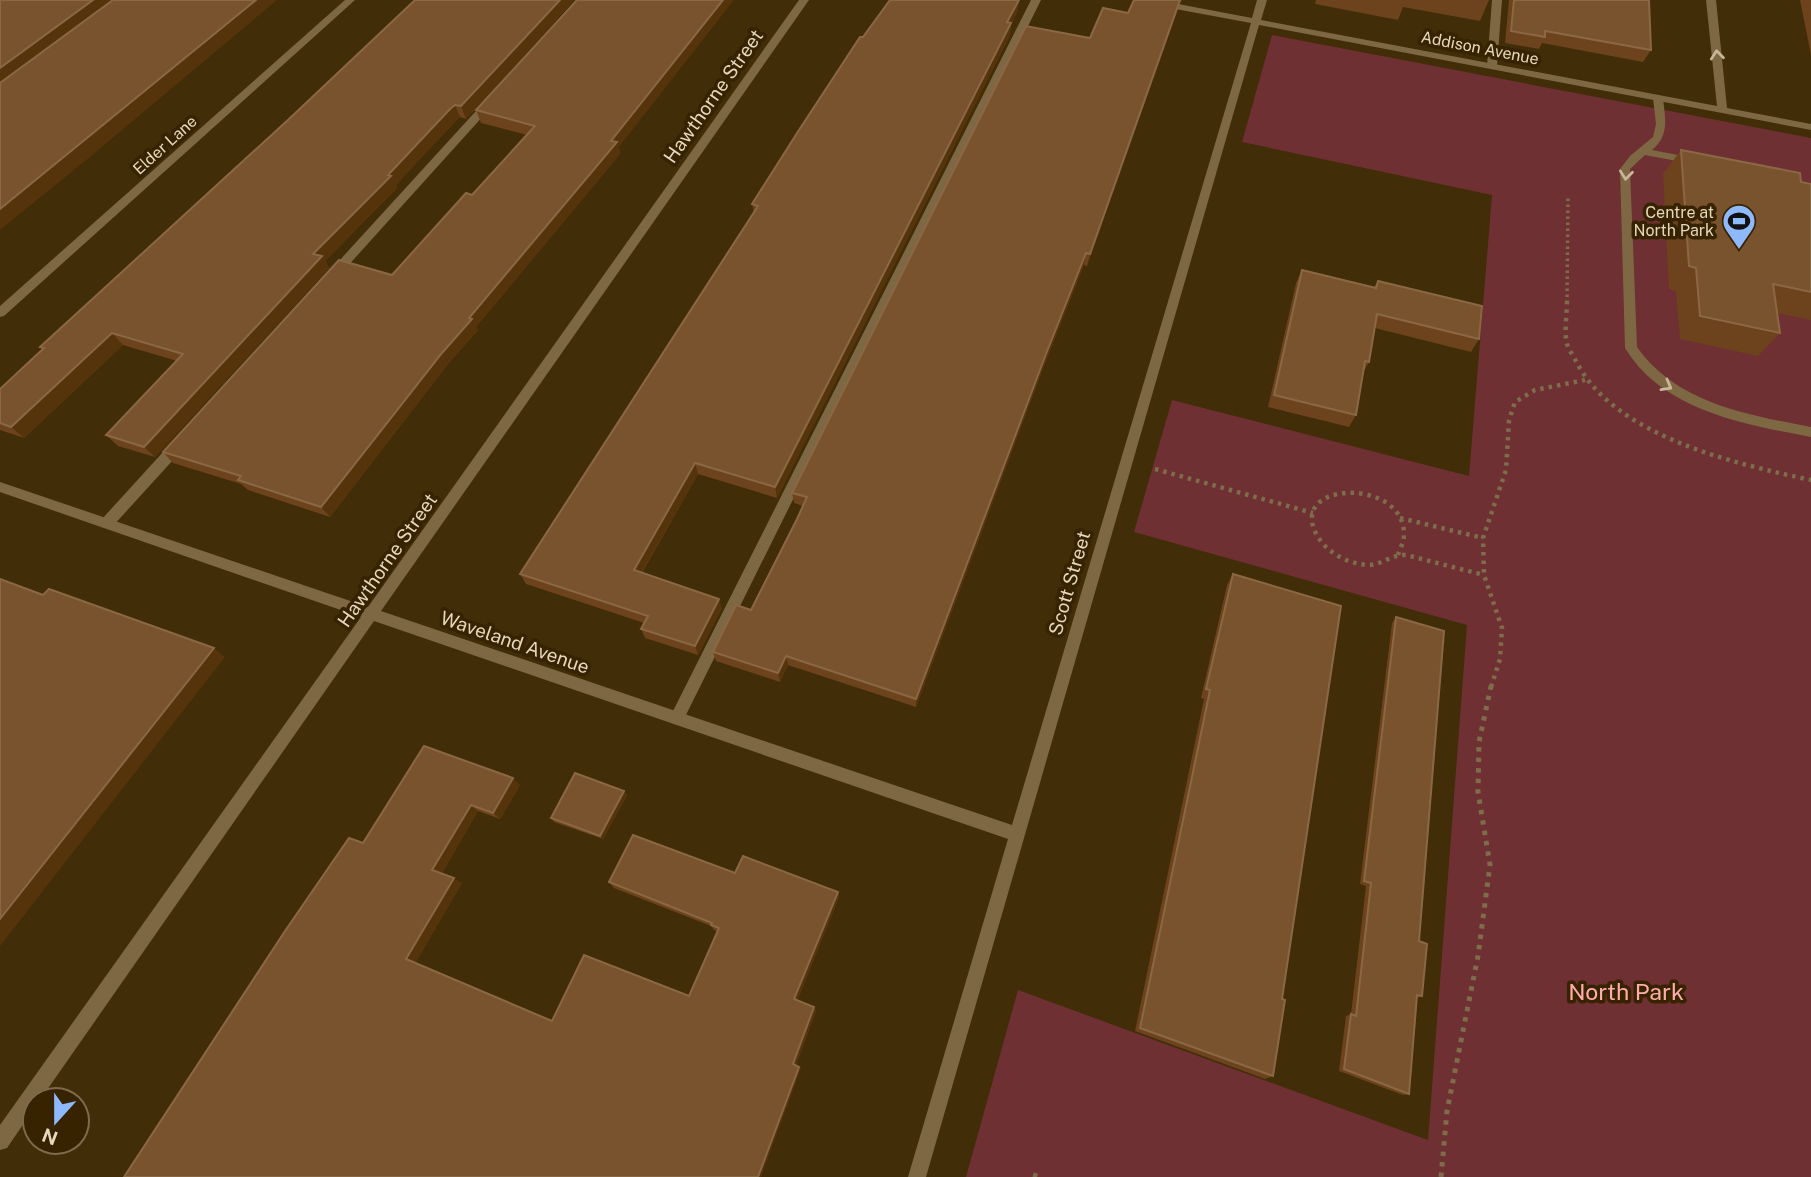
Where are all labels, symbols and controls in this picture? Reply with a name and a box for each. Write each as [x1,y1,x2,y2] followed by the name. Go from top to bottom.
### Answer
[659,25,767,167] street label: Hawthorne Street
[1420,27,1540,69] street label: Addison Avenue
[1709,49,1724,61] one-way arrow
[129,111,201,179] street label: Elder Lane
[1619,169,1634,181] one-way arrow
[1720,202,1758,251] sports icon: Centre at North Park
[1634,203,1714,240] place label: Centre at North Park
[1660,378,1672,391] one-way arrow
[333,489,441,631] street label: Hawthorne Street
[1044,528,1094,638] street label: Scott Street
[438,606,592,678] street label: Waveland Avenue
[1568,978,1684,1005] park label: North Park
[21,1086,91,1156] north arrow
[39,1124,61,1150] text: N

